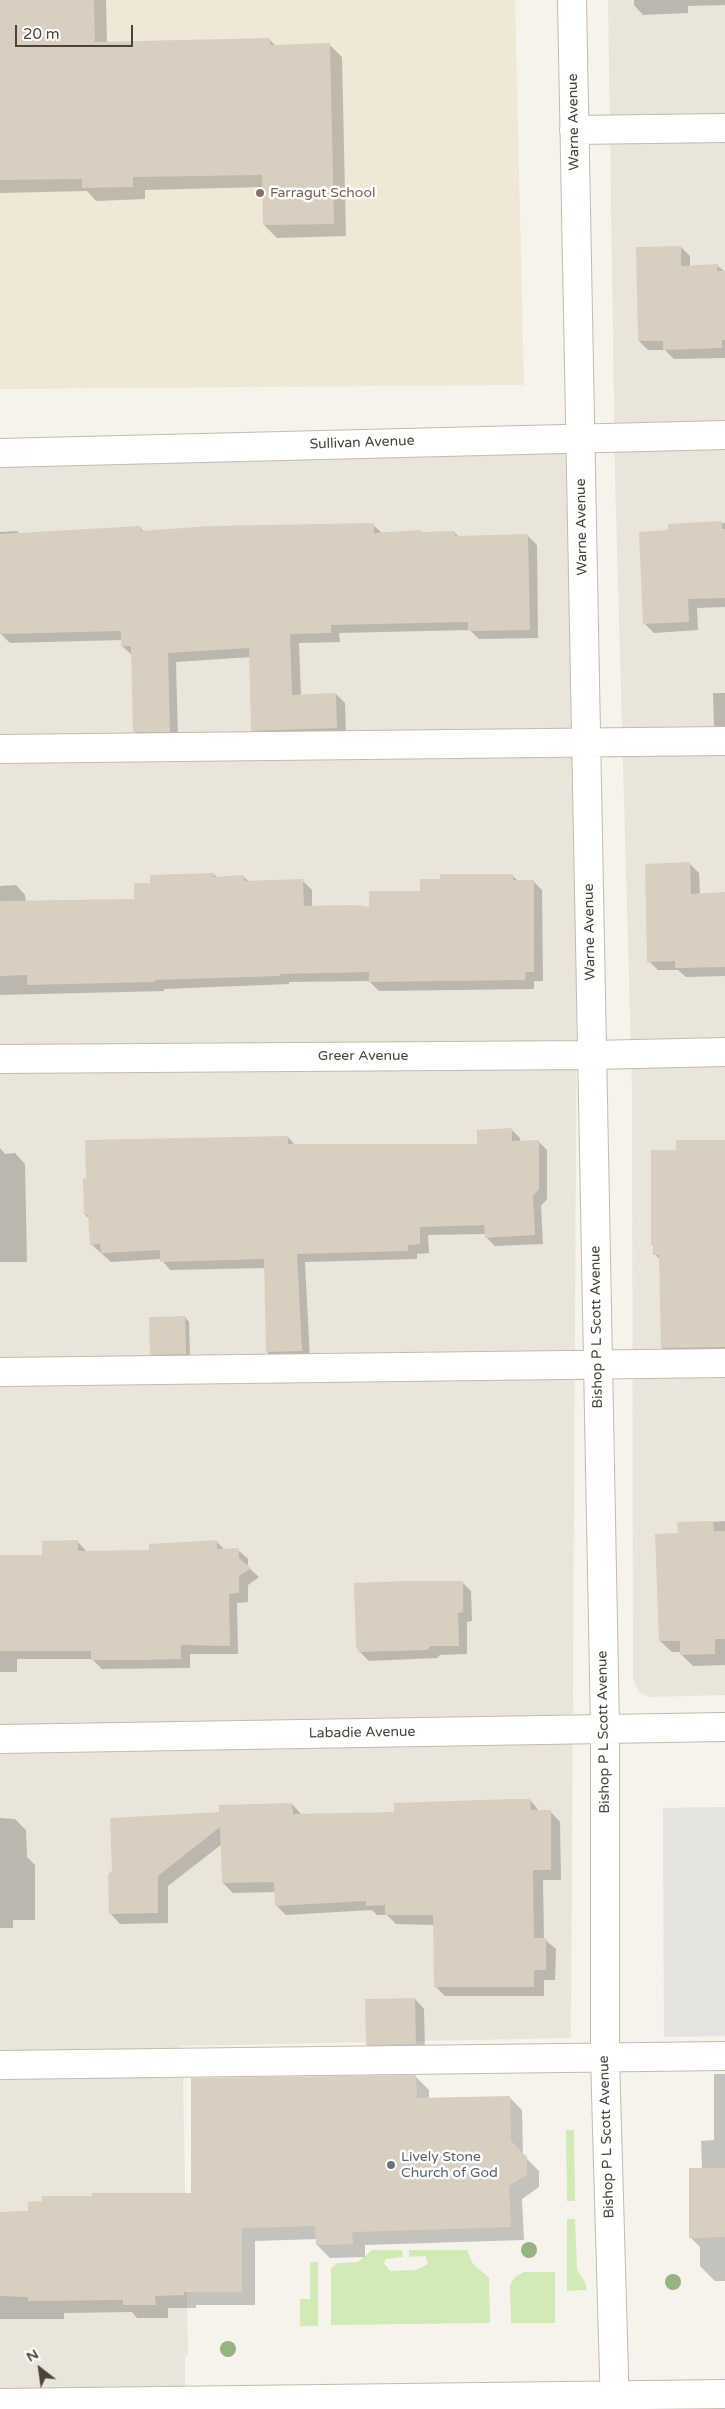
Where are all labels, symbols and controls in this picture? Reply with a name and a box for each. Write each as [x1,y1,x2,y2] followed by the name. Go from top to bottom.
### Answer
[18,15,135,47] scale bar
[23,25,60,43] text: 20 m
[565,73,583,171] street label: Warne Avenue
[270,185,375,201] place label: Farragut School
[254,187,266,199] marker: Farragut School
[309,433,415,453] street label: Sullivan Avenue
[573,478,591,576] street label: Warne Avenue
[581,883,599,981] street label: Warne Avenue
[318,1048,408,1064] street label: Greer Avenue
[587,1245,607,1409] street label: Bishop P L Scott Avenue
[594,1650,614,1814] street label: Bishop P L Scott Avenue
[309,1724,415,1742] street label: Labadie Avenue
[596,2055,618,2219] street label: Bishop P L Scott Avenue
[401,2149,498,2182] place label: Lively Stone Church of God
[385,2159,397,2171] marker: Lively Stone Church of God
[15,2344,65,2394] north arrow
[23,2345,41,2366] text: N

